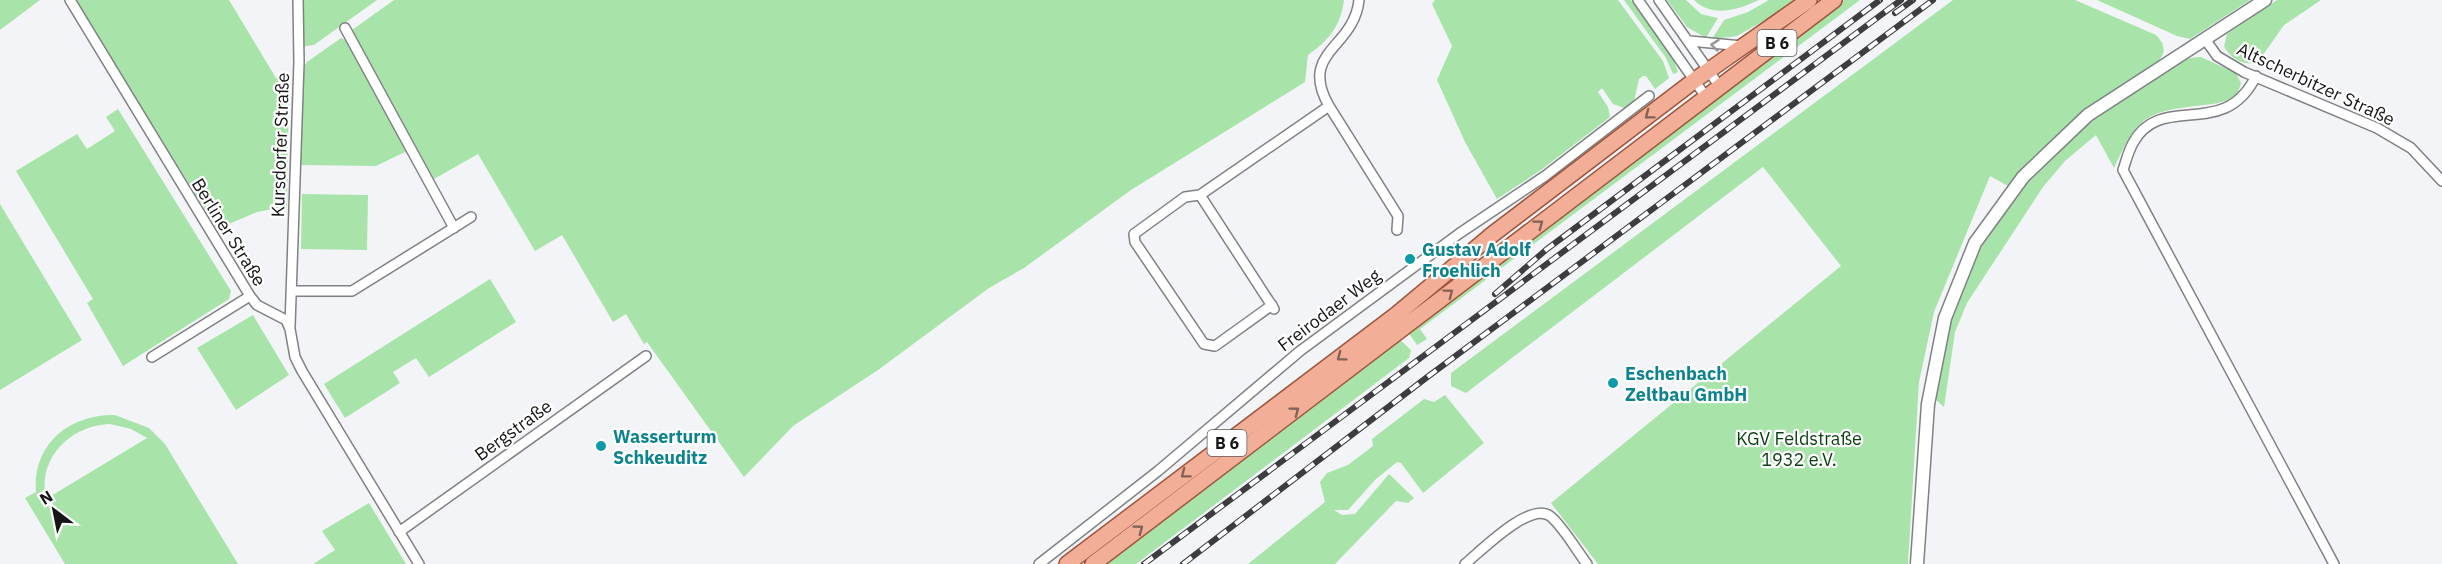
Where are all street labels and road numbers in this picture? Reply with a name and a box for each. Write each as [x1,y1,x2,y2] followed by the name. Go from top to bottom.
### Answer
[1758,30,1796,56] road number: B 6
[2233,37,2399,131] street label: Altscherbitzer Straße
[266,72,294,218] street label: Kursdorfer Straße
[187,174,271,290] street label: Berliner Straße
[1273,263,1385,356] street label: Freirodaer Weg
[470,394,556,466] street label: Bergstraße
[1208,430,1246,456] road number: B 6

